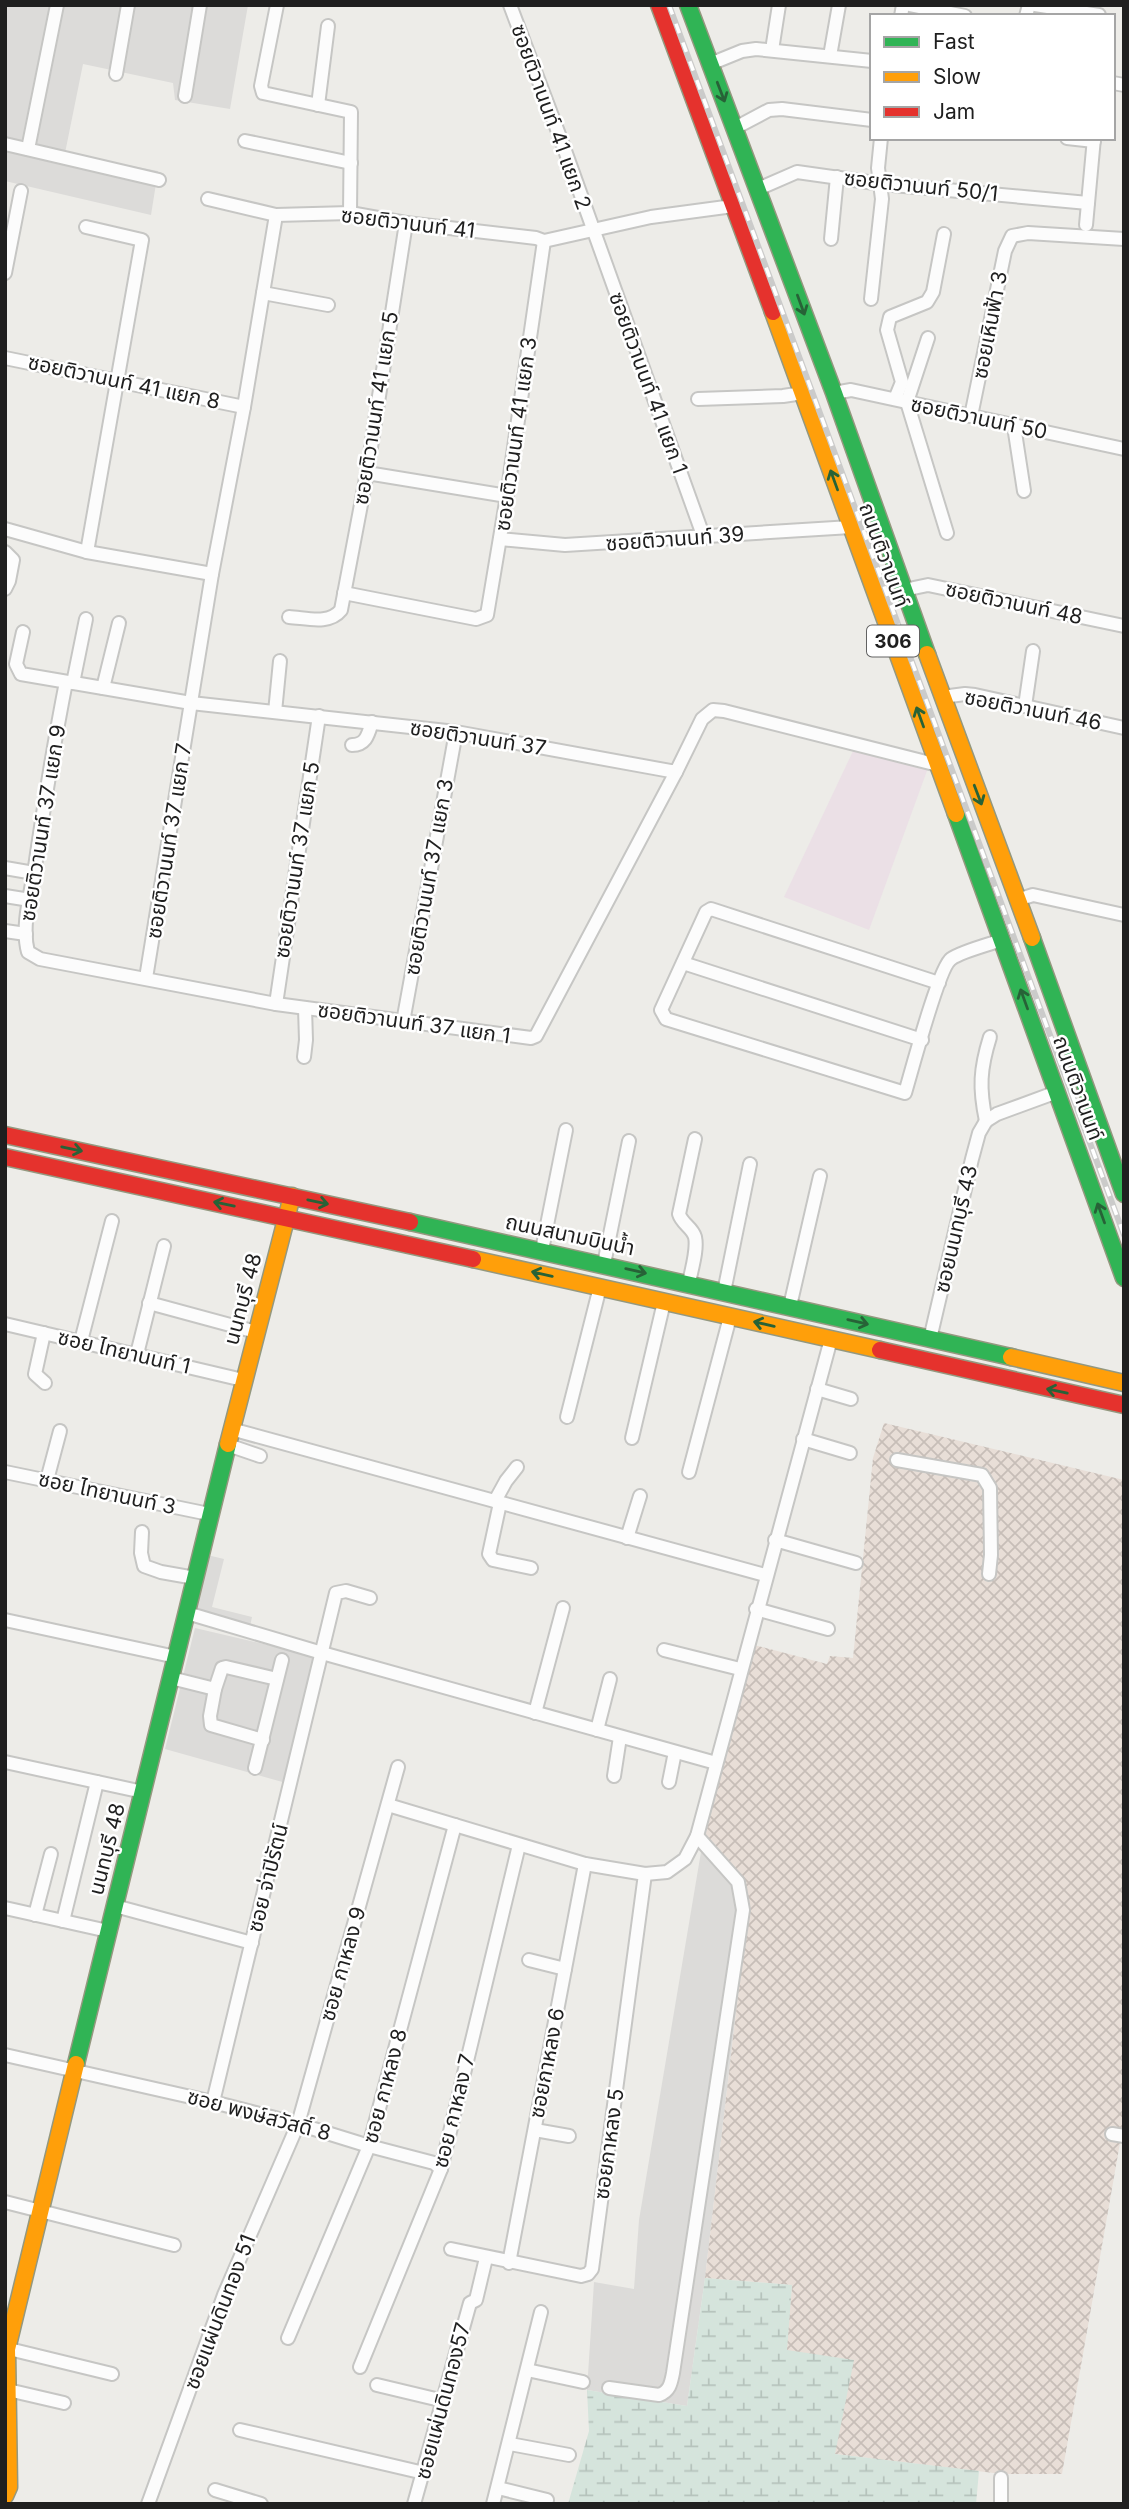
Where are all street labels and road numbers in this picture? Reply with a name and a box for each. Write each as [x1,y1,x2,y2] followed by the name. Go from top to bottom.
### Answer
[506,21,597,213] street label: ซอยติวานนท์ 41 แยก 2
[843,165,999,206] street label: ซอยติวานนท์ 50/1
[340,202,476,243] street label: ซอยติวานนท์ 41
[967,269,1012,381] street label: ซอยเหินฟ้า 3
[604,289,693,477] street label: ซอยติวานนท์ 41 แยก 1
[348,309,403,506] street label: ซอยติวานนท์ 41 แยก 5
[490,335,542,533] street label: ซอยติวานนท์ 41 แยก 3
[26,349,222,414] street label: ซอยติวานนท์ 41 แยก 8
[909,391,1050,444] street label: ซอยติวานนท์ 50
[854,499,915,610] street label: ถนนติวานนท์
[605,521,745,556] street label: ซอยติวานนท์ 39
[943,576,1085,629] street label: ซอยติวานนท์ 48
[867,626,919,656] road number: 306
[962,684,1104,735] street label: ซอยติวานนท์ 46
[408,714,548,761] street label: ซอยติวานนท์ 37
[15,723,70,923] street label: ซอยติวานนท์ 37 แยก 9
[141,741,196,941] street label: ซอยติวานนท์ 37 แยก 7
[269,760,324,960] street label: ซอยติวานนท์ 37 แยก 5
[399,777,458,977] street label: ซอยติวานนท์ 37 แยก 3
[316,997,512,1048] street label: ซอยติวานนท์ 37 แยก 1
[1048,1032,1109,1143] street label: ถนนติวานนท์
[929,1163,983,1295] street label: ซอยนนทบุรี 43
[503,1207,638,1260] street label: ถนนสนามบินน้ำ
[218,1250,268,1348] street label: นนทบุรี 48
[55,1324,193,1379] street label: ซอย ไทยานนท์ 1
[36,1466,178,1519] street label: ซอย ไทยานนท์ 3
[83,1800,131,1898] street label: นนทบุรี 48
[242,1821,293,1935] street label: ซอย จ่าปิรัตน์
[314,1904,371,2024] street label: ซอย กาหลง 9
[524,2006,569,2120] street label: ซอยกาหลง 6
[357,2026,412,2146] street label: ซอย กาหลง 8
[427,2051,480,2170] street label: ซอย กาหลง 7
[185,2083,334,2146] street label: ซอย พงษ์สวัสดิ์ 8
[588,2087,629,2201] street label: ซอยกาหลง 5
[179,2231,261,2393] street label: ซอยแผ่นดินทอง 51
[410,2320,475,2482] street label: ซอยแผ่นดินทอง57

